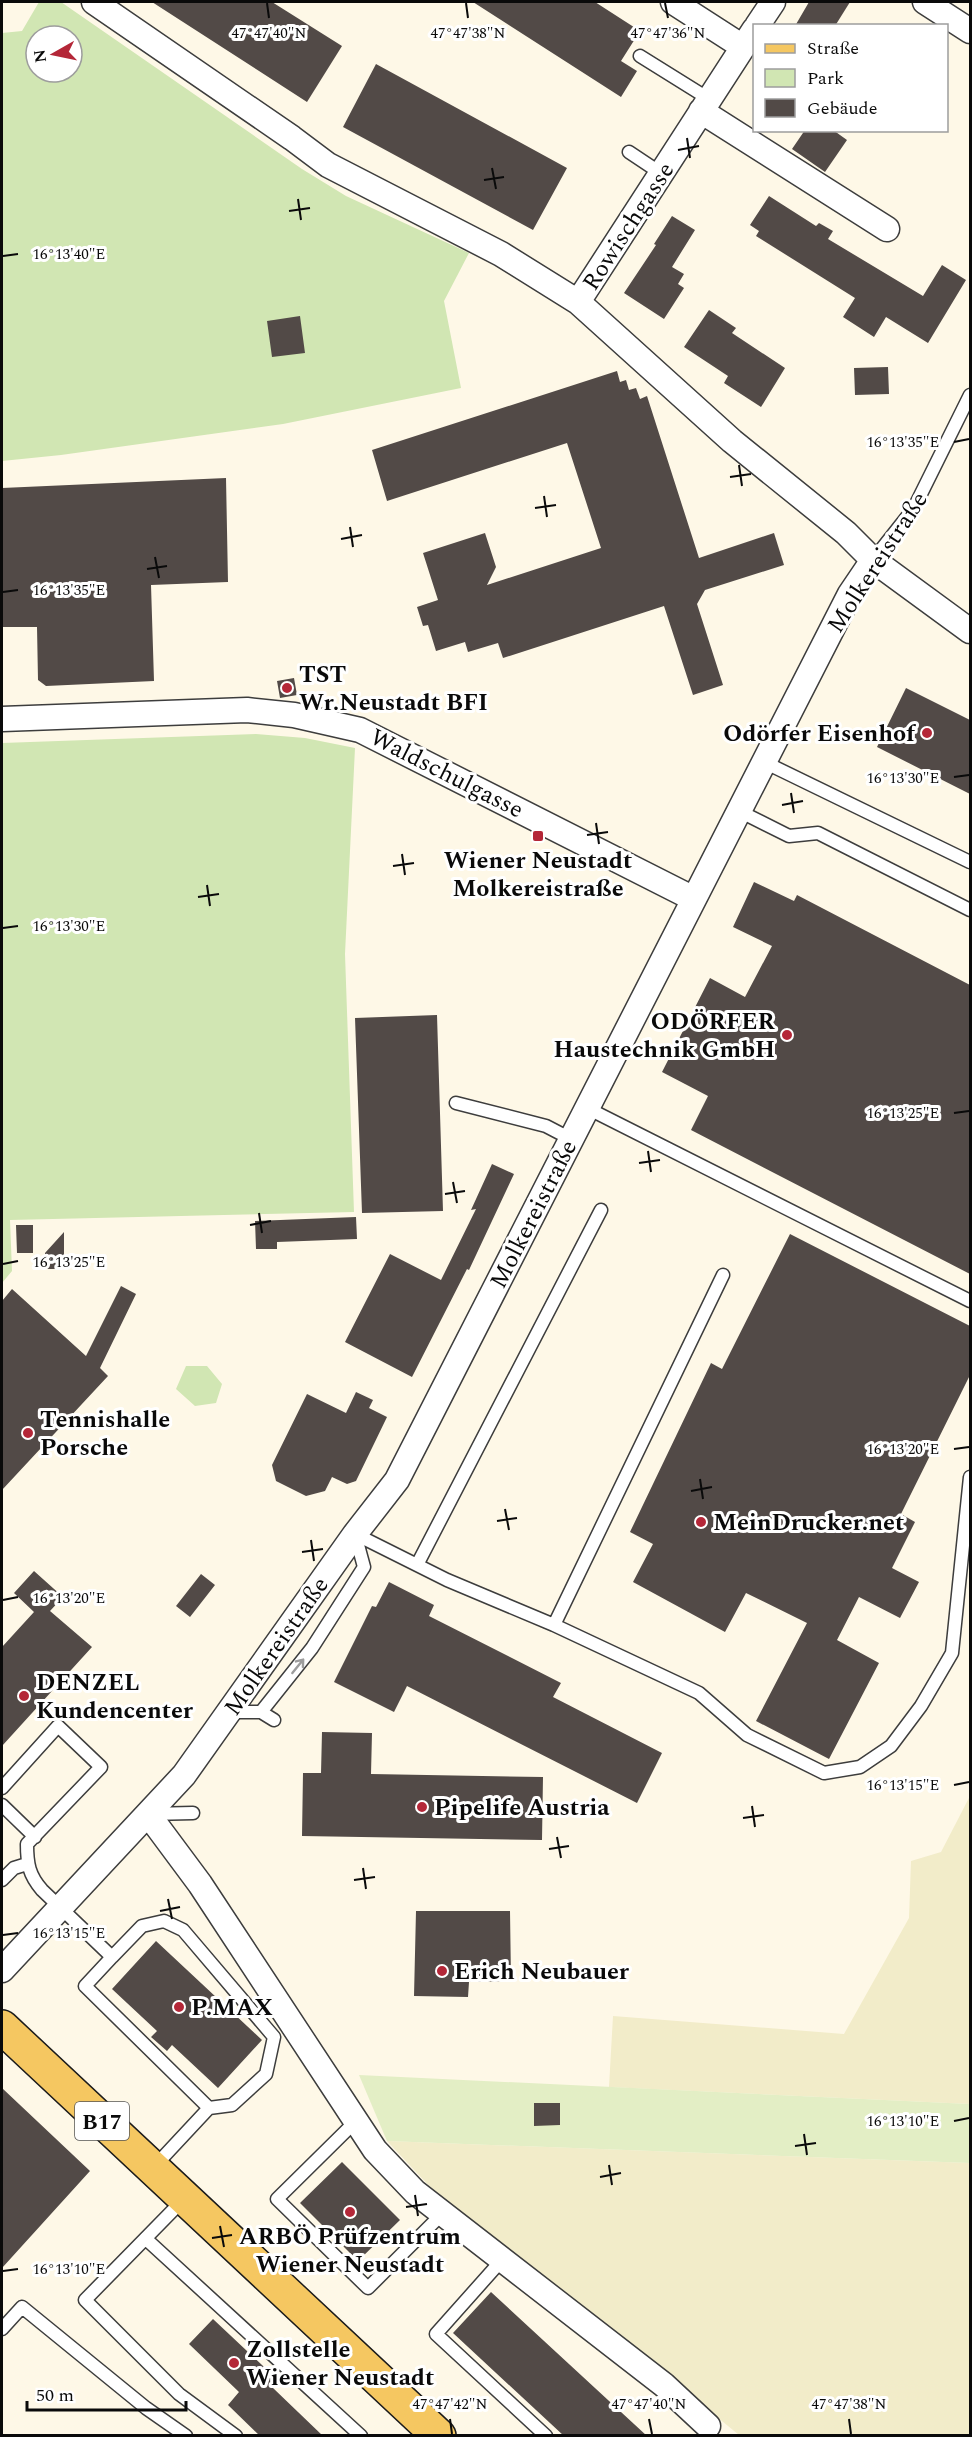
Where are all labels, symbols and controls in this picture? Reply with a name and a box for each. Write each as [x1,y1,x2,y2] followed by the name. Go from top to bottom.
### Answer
[232,22,307,45] text: 47°47'40"N
[431,22,506,45] text: 47°47'38"N
[631,22,706,45] text: 47°47'36"N
[24,24,84,84] north arrow
[753,24,948,132] legend
[807,35,859,62] text: Straße
[27,48,53,65] text: N
[807,65,844,92] text: Park
[807,95,877,122] text: Gebäude
[574,155,684,298] street label: Rowischgasse
[33,243,105,266] text: 16°13'40"E
[867,431,939,454] text: 16°13'35"E
[818,485,937,641] street label: Molkereistraße
[33,579,105,602] text: 16°13'35"E
[299,657,488,721] place label: TST Wr.Neustadt BFI
[280,681,294,695] marker: TST Wr.Neustadt BFI
[723,716,917,752] place label: Odörfer Eisenhof
[363,720,530,828] street label: Waldschulgasse
[920,726,934,740] marker: Odörfer Eisenhof
[867,767,939,790] text: 16°13'30"E
[531,829,545,843] marker: Wiener Neustadt Molkereistraße
[444,843,632,907] place label: Wiener Neustadt Molkereistraße
[33,915,105,938] text: 16°13'30"E
[554,1004,776,1068] place label: ODÖRFER Haustechnik GmbH
[780,1028,794,1042] marker: ODÖRFER Haustechnik GmbH
[867,1102,939,1125] text: 16°13'25"E
[481,1134,587,1295] street label: Molkereistraße
[33,1251,105,1274] text: 16°13'25"E
[40,1402,170,1466] place label: Tennishalle Porsche
[21,1426,35,1440] marker: Tennishalle Porsche
[867,1438,939,1461] text: 16°13'20"E
[713,1505,904,1541] place label: MeinDrucker.net
[694,1515,708,1529] marker: MeinDrucker.net
[215,1570,338,1724] street label: Molkereistraße
[33,1587,105,1610] text: 16°13'20"E
[291,1658,304,1674] one-way arrow
[36,1665,194,1729] place label: DENZEL Kundencenter
[17,1689,31,1703] marker: DENZEL Kundencenter
[867,1774,939,1797] text: 16°13'15"E
[434,1790,610,1826] place label: Pipelife Austria
[415,1800,429,1814] marker: Pipelife Austria
[33,1922,105,1945] text: 16°13'15"E
[454,1954,630,1990] place label: Erich Neubauer
[435,1964,449,1978] marker: Erich Neubauer
[191,1990,273,2026] place label: P.MAX
[172,2000,186,2014] marker: P.MAX
[75,2102,129,2140] road number: B17
[867,2110,939,2133] text: 16°13'10"E
[343,2205,357,2219] marker: ARBÖ Prüfzentrum Wiener Neustadt
[239,2219,461,2283] place label: ARBÖ Prüfzentrum Wiener Neustadt
[33,2258,105,2281] text: 16°13'10"E
[246,2332,434,2396] place label: Zollstelle Wiener Neustadt
[227,2356,241,2370] marker: Zollstelle Wiener Neustadt
[27,2374,186,2412] scale bar
[36,2382,74,2409] text: 50 m
[413,2393,488,2416] text: 47°47'42"N
[612,2393,687,2416] text: 47°47'40"N
[812,2393,887,2416] text: 47°47'38"N

